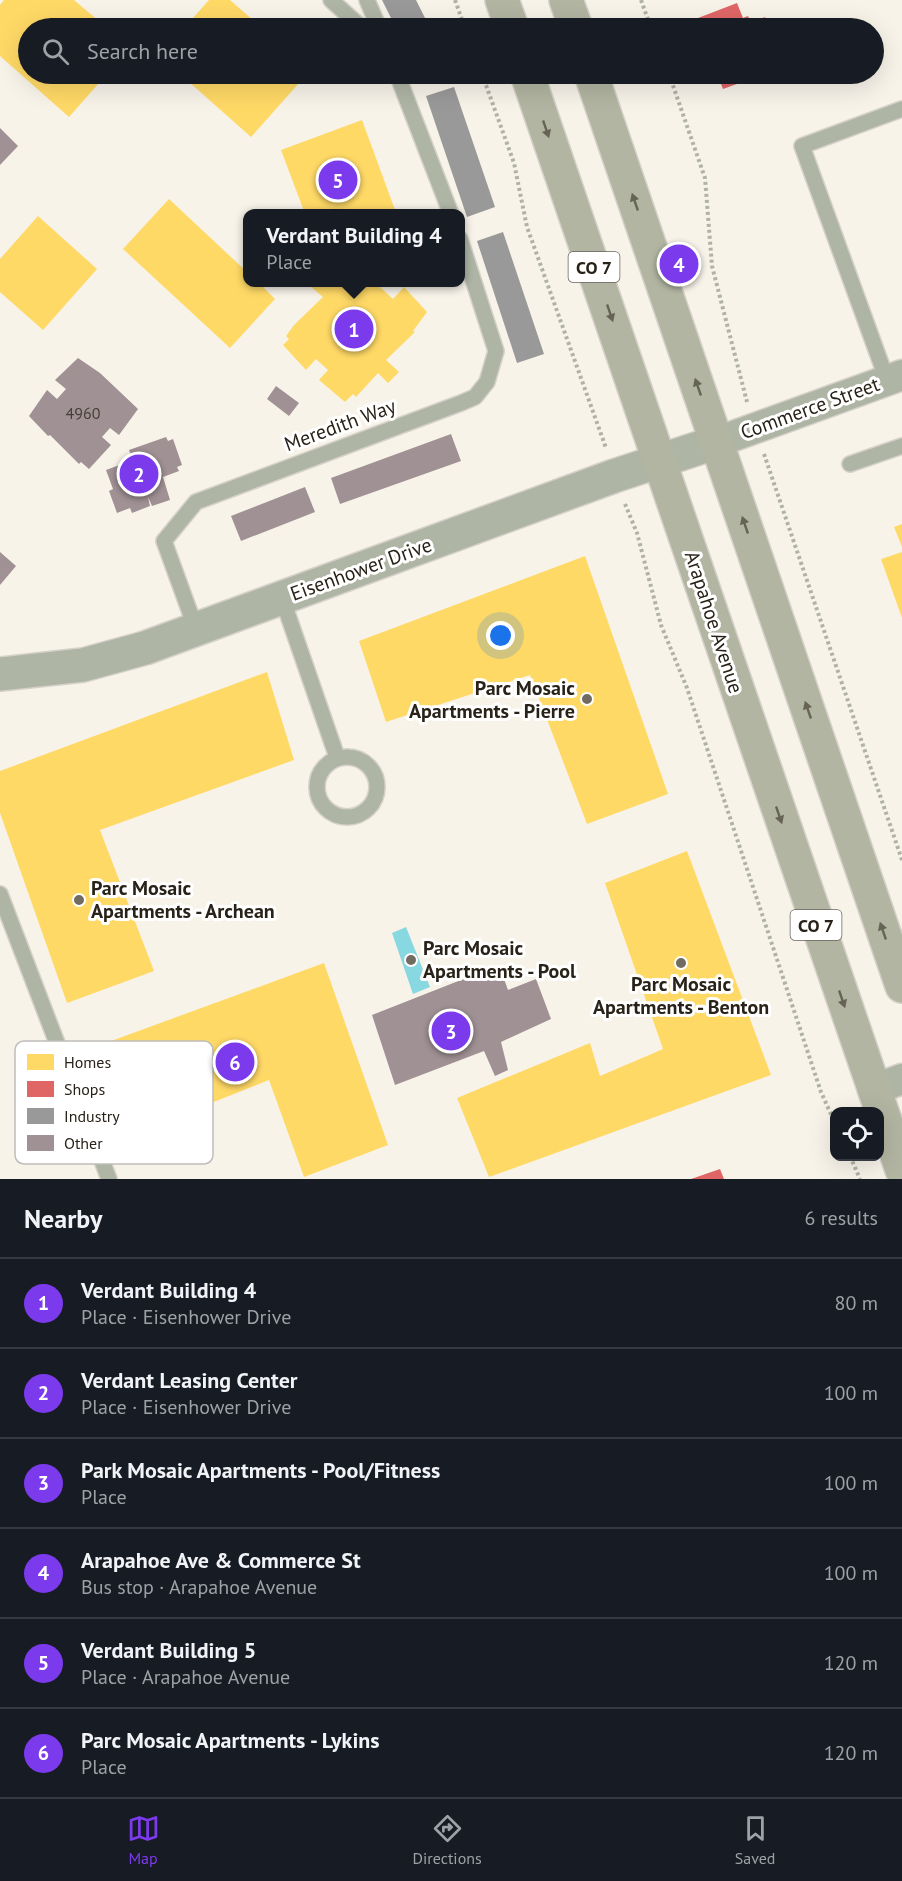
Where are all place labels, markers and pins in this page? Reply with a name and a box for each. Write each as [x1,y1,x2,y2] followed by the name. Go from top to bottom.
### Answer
[318,158,358,202] pin: 5
[660,242,698,286] pin: 4
[334,306,374,352] pin: 1
[120,452,158,496] pin: 2
[409,675,575,724] place label: Parc Mosaic Apartments - Pierre
[580,692,594,706] marker: Parc Mosaic Apartments - Pierre
[91,875,275,924] place label: Parc Mosaic Apartments - Archean
[72,893,86,907] marker: Parc Mosaic Apartments - Archean
[423,935,576,984] place label: Parc Mosaic Apartments - Pool
[404,953,418,967] marker: Parc Mosaic Apartments - Pool
[674,956,688,970] marker: Parc Mosaic Apartments - Benton
[593,971,769,1020] place label: Parc Mosaic Apartments - Benton
[432,1008,470,1054] pin: 3
[216,1040,254,1084] pin: 6

